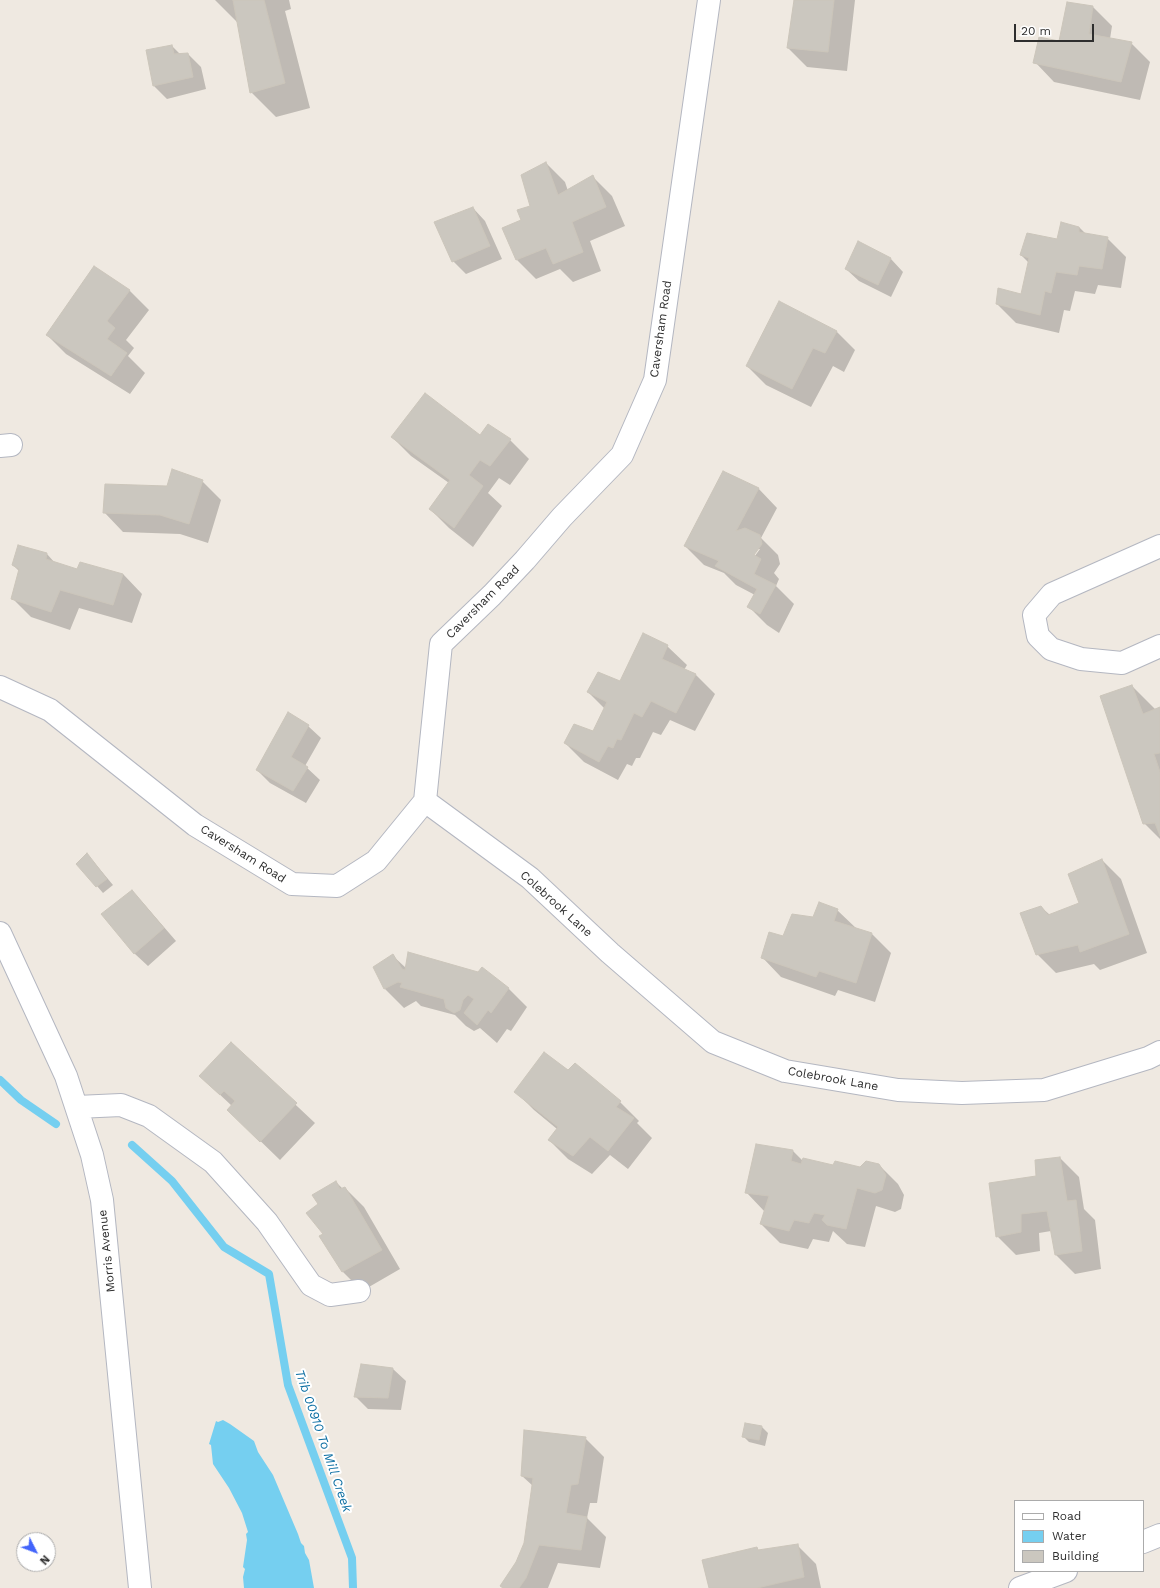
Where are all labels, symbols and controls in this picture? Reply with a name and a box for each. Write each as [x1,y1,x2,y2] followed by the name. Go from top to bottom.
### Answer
[1016,16,1096,42] scale bar
[1021,24,1051,38] text: 20 m
[647,279,675,379] street label: Caversham Road
[443,562,523,642] street label: Caversham Road
[198,822,288,886] street label: Caversham Road
[517,868,595,940] street label: Colebrook Lane
[787,1064,879,1094] street label: Colebrook Lane
[95,1209,119,1293] street label: Morris Avenue
[291,1368,355,1514] water label: Trib 00910 To Mill Creek
[1014,1500,1144,1572] legend
[1052,1509,1081,1523] text: Road
[1052,1529,1086,1543] text: Water
[16,1532,56,1572] north arrow
[1052,1549,1099,1563] text: Building
[37,1552,52,1567] text: N

